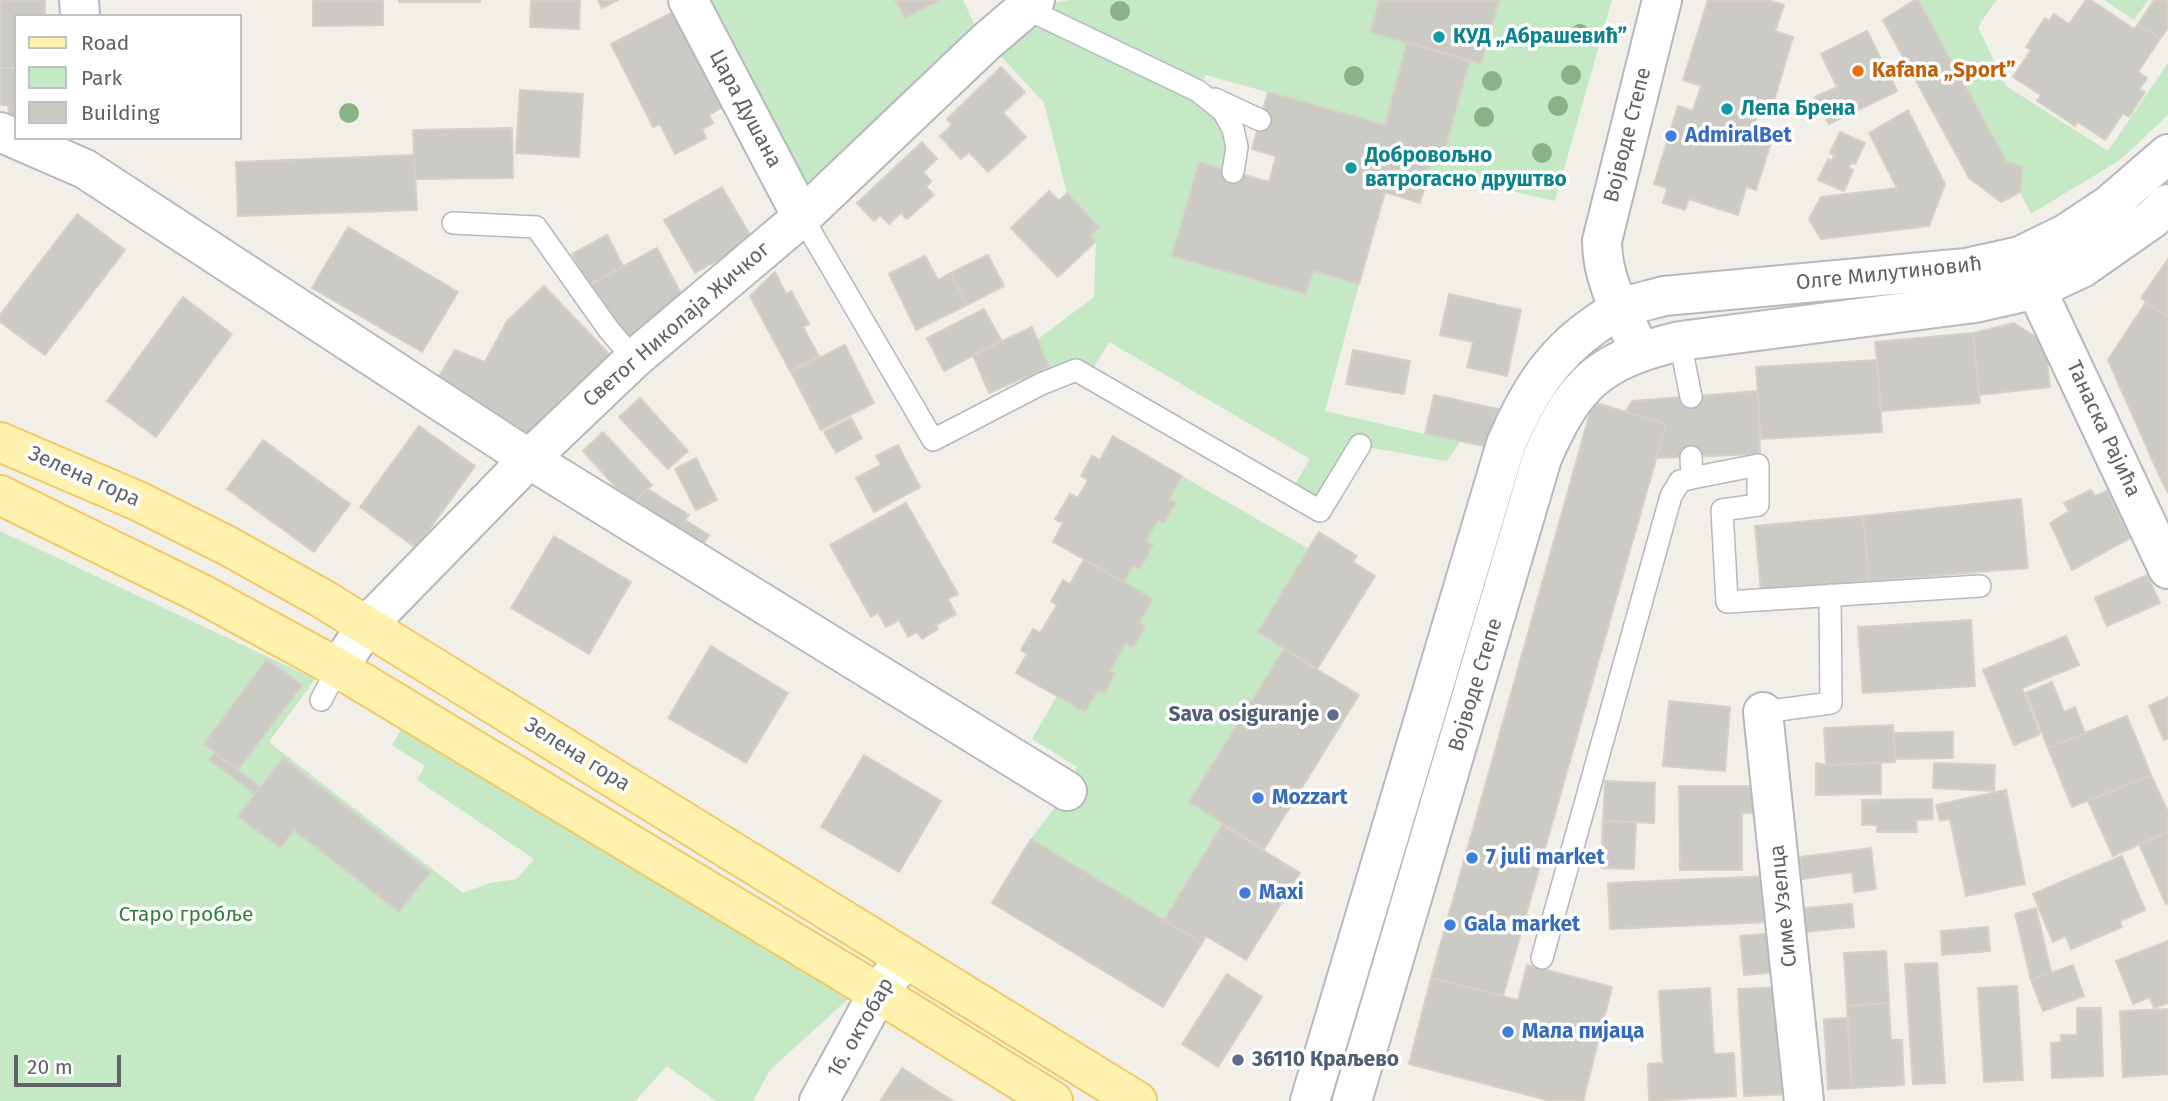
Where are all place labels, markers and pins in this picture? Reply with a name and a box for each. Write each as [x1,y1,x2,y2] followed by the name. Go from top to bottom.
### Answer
[1453,24,1627,50] place label: КУД „Абрашевић”
[1431,29,1447,45] marker: КУД „Абрашевић”
[1872,58,2016,84] place label: Kafana „Sport”
[1850,63,1866,79] marker: Kafana „Sport”
[1741,96,1856,122] place label: Лепа Брена
[1719,101,1735,117] marker: Лепа Брена
[1685,123,1792,149] place label: AdmiralBet
[1663,128,1679,144] marker: AdmiralBet
[1365,143,1567,193] place label: Добровољно ватрогасно друштво
[1343,160,1359,176] marker: Добровољно ватрогасно друштво
[1168,702,1319,728] place label: Sava osiguranje
[1325,707,1341,723] marker: Sava osiguranje
[1272,785,1348,811] place label: Mozzart
[1250,790,1266,806] marker: Mozzart
[1486,845,1605,871] place label: 7 juli market
[1464,850,1480,866] marker: 7 juli market
[1259,880,1304,906] place label: Maxi
[1237,885,1253,901] marker: Maxi
[1464,912,1580,938] place label: Gala market
[1442,917,1458,933] marker: Gala market
[1522,1019,1645,1045] place label: Мала пијаца
[1500,1024,1516,1040] marker: Мала пијаца
[1252,1047,1399,1073] place label: 36110 Краљево
[1230,1052,1246,1068] marker: 36110 Краљево

